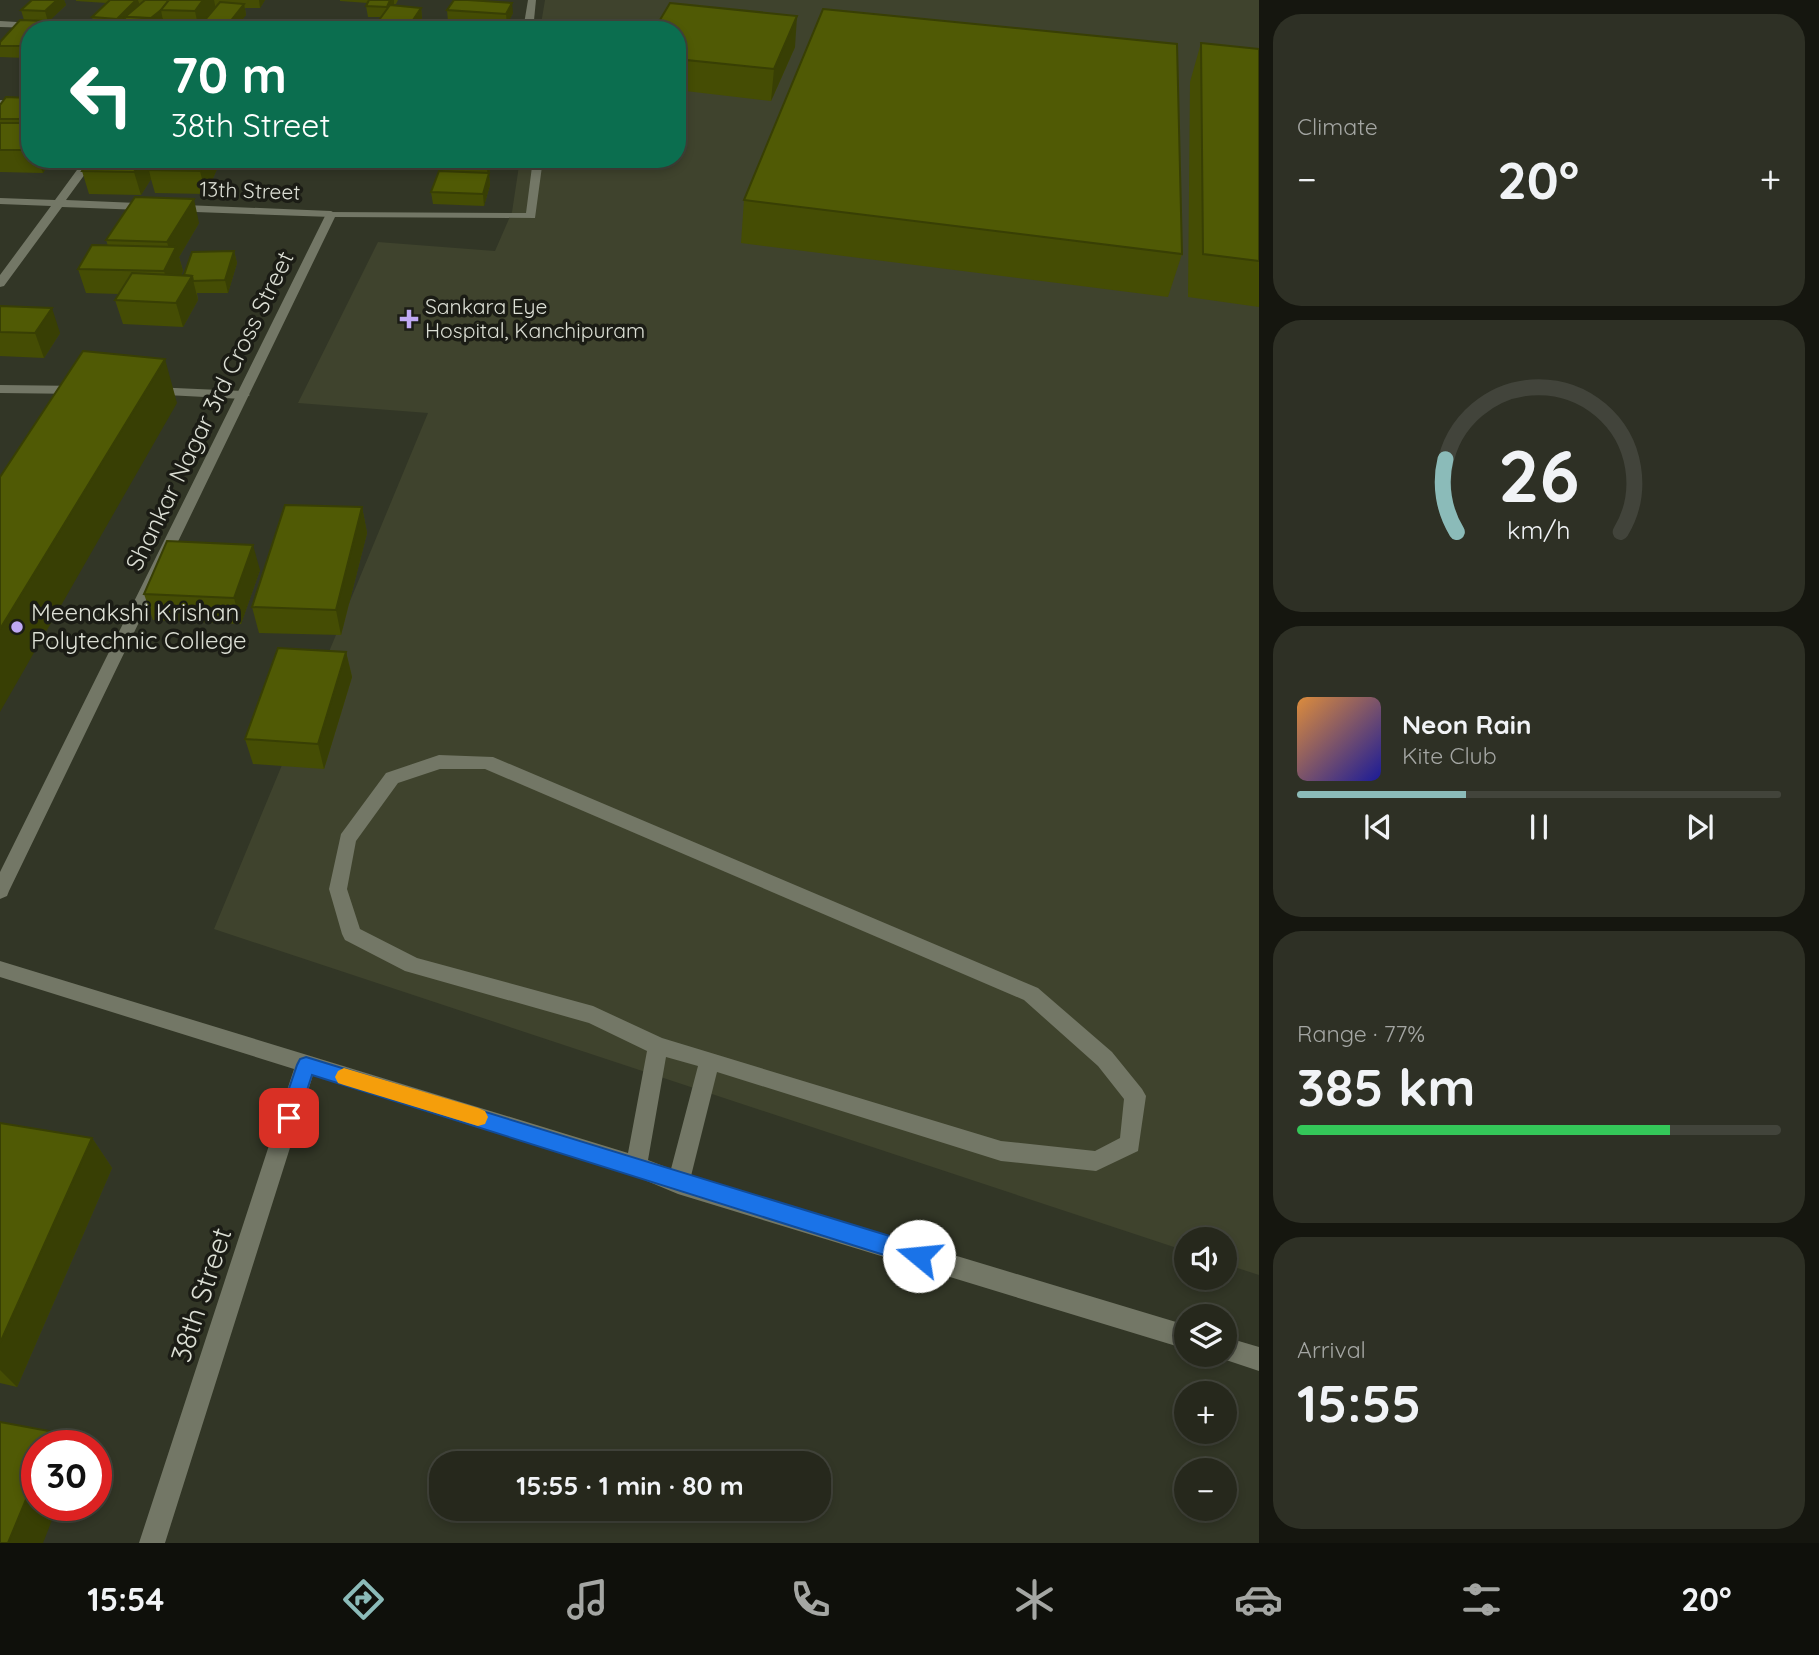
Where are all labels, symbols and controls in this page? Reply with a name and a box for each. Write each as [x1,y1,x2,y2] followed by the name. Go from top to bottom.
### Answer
[171,44,287,105] text: 70 m
[56,49,147,140] icon: left
[171,105,330,145] text: 38th Street
[1297,112,1378,141] text: Climate
[1497,147,1579,212] text: 20°
[1297,155,1317,203] text: −
[1760,155,1781,203] text: +
[199,175,301,205] street label: 13th Street
[119,246,300,575] street label: Shankar Nagar 3rd Cross Street
[425,293,645,343] place label: Sankara Eye Hospital, Kanchipuram
[399,309,419,329] marker: Sankara Eye Hospital, Kanchipuram
[1498,429,1580,520] text: 26
[1507,513,1571,544] text: km/h
[31,597,246,655] place label: Meenakshi Krishan Polytechnic College
[9,619,25,635] marker: Meenakshi Krishan Polytechnic College
[1402,708,1531,741] text: Neon Rain
[1402,741,1497,770] text: Kite Club
[1359,808,1397,846] icon: previous
[1520,808,1558,846] icon: pause
[1681,808,1719,846] icon: next
[1297,1019,1425,1048] text: Range · 77%
[1297,1054,1475,1119] text: 385 km
[259,1088,319,1148] pin
[270,1099,308,1137] icon: arrive
[882,1219,956,1293] position arrow
[162,1223,239,1367] street label: 38th Street
[1174,1227,1237,1521] map controls
[1174,1227,1237,1290] button: sound
[1174,1304,1237,1367] button: layers
[1297,1335,1366,1364] text: Arrival
[1297,1370,1421,1435] text: 15:55
[1174,1381,1237,1444] button: +
[21,1430,112,1521] speed limit sign: 30
[1174,1458,1237,1521] button: −
[516,1469,744,1502] text: 15:55 · 1 min · 80 m
[339,1575,388,1624] icon: directions
[563,1575,612,1624] icon: music
[786,1575,835,1624] icon: phone
[1010,1575,1059,1624] icon: climate
[1234,1575,1283,1624] icon: car
[1457,1575,1506,1624] icon: filters
[87,1579,164,1619] text: 15:54
[1681,1579,1732,1619] text: 20°

